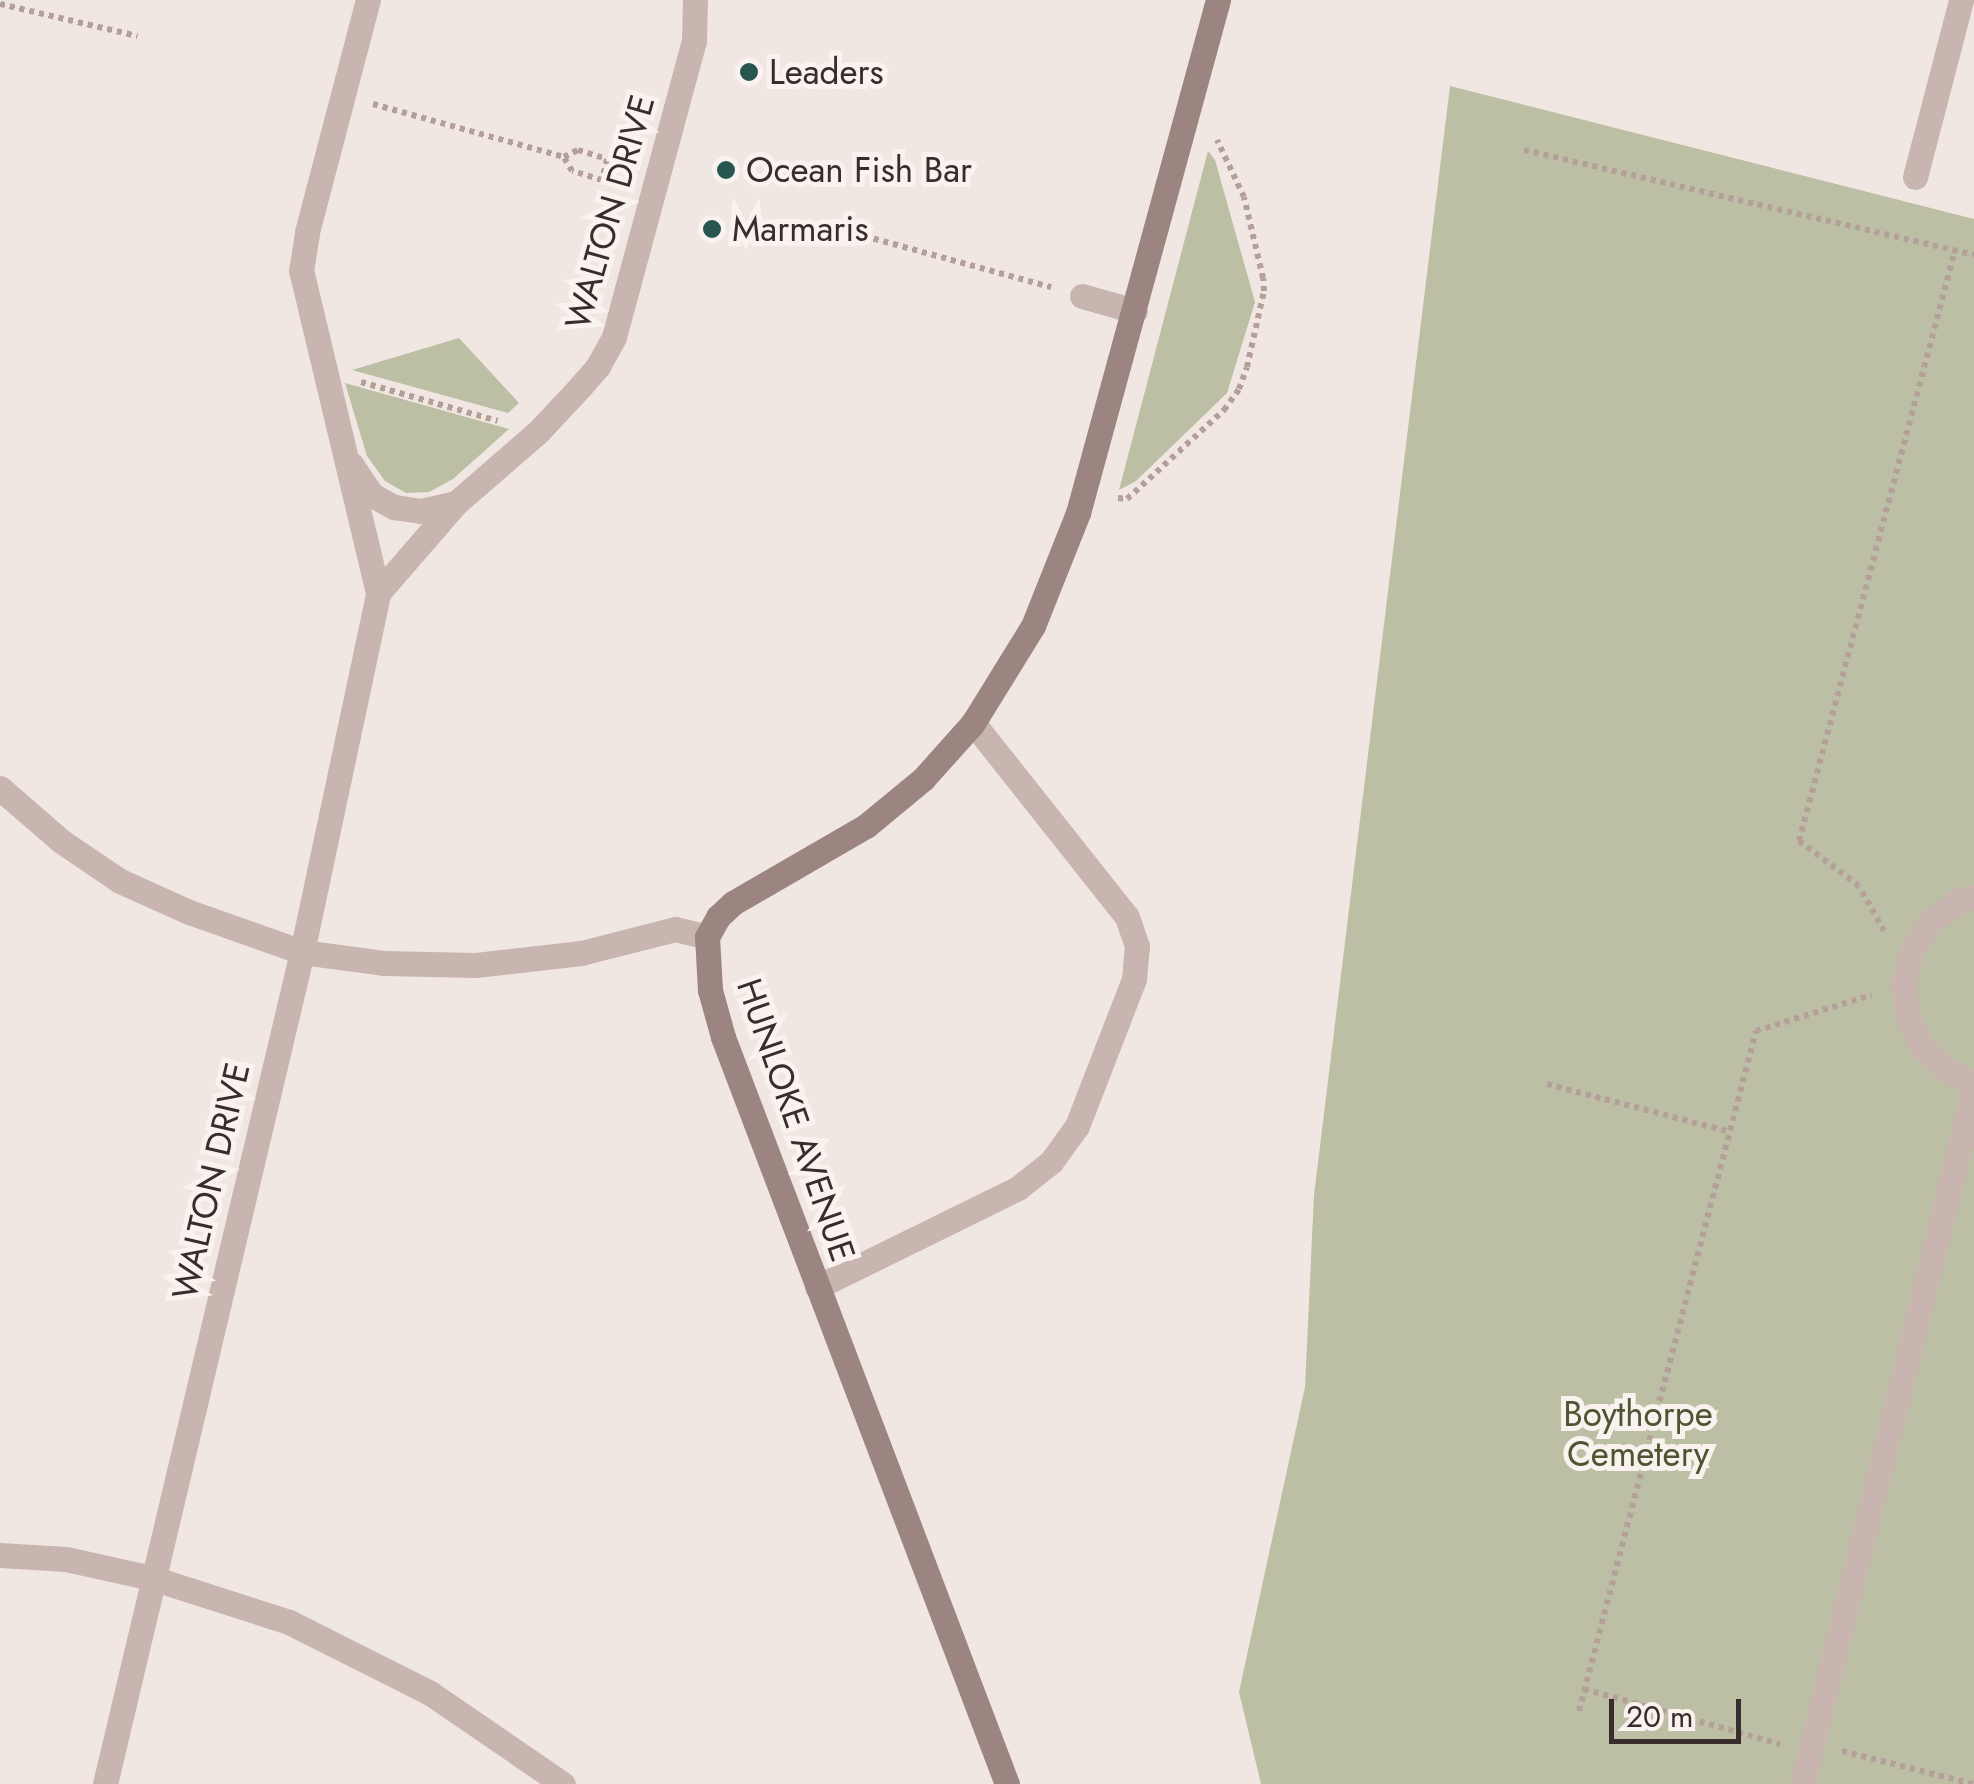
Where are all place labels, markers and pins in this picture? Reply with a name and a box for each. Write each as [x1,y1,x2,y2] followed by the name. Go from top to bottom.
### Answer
[769,51,884,93] place label: Leaders
[738,61,760,83] marker: Leaders
[746,149,972,191] place label: Ocean Fish Bar
[715,159,737,181] marker: Ocean Fish Bar
[732,208,869,250] place label: Marmaris
[701,218,723,240] marker: Marmaris

